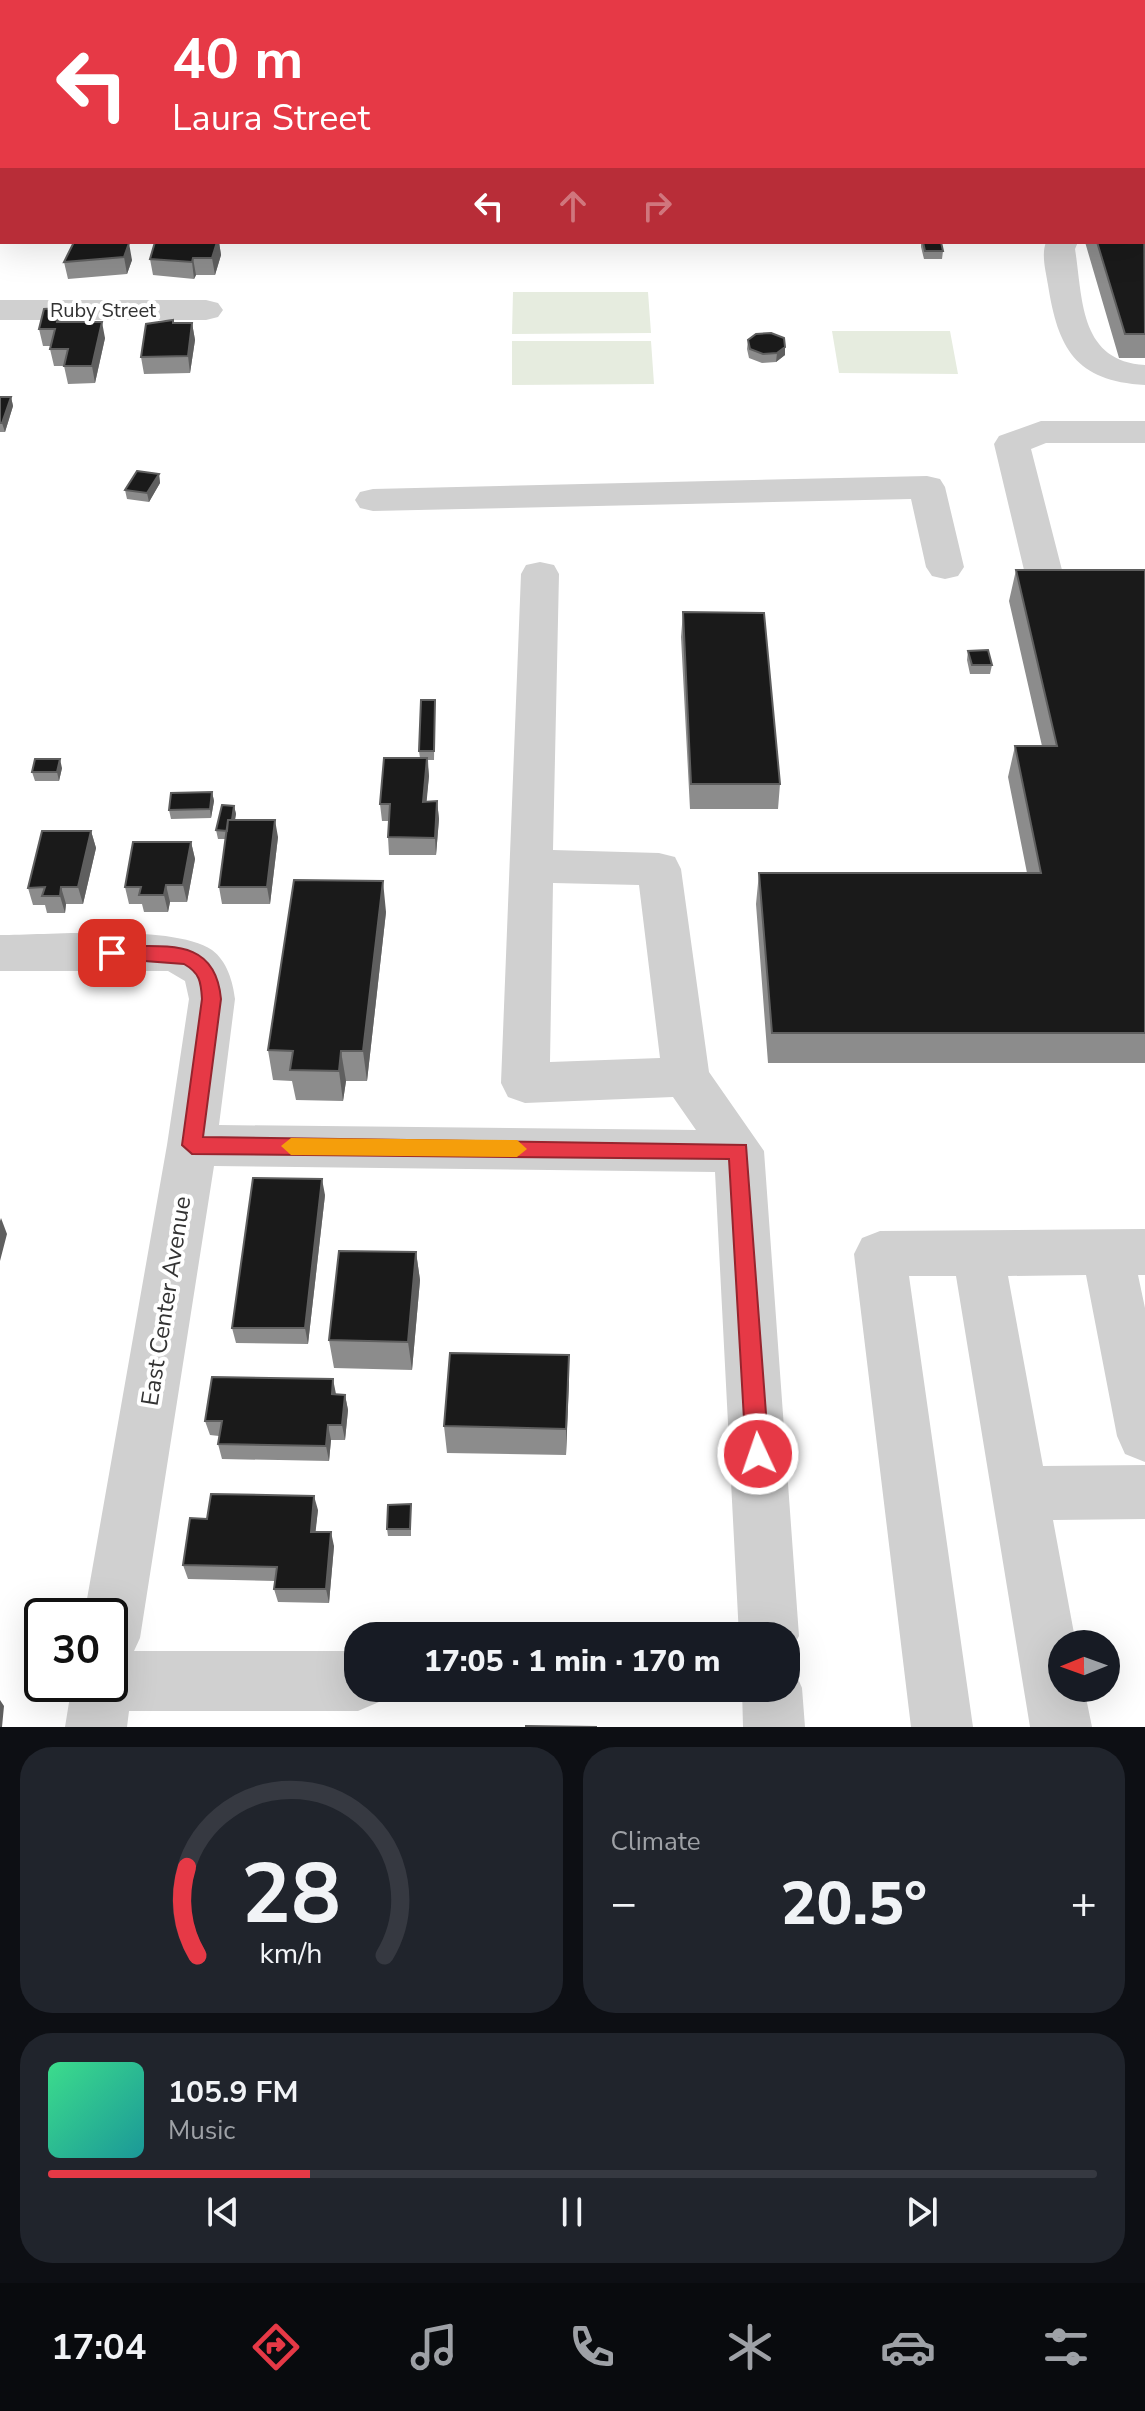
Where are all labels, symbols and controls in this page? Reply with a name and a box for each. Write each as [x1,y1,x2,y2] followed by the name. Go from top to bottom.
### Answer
[172,21,303,98] text: 40 m
[40,32,144,136] icon: left
[172,94,370,143] text: Laura Street
[467,184,511,228] icon: left
[551,184,595,228] icon: ahead
[635,184,679,228] icon: right
[50,297,157,324] street label: Ruby Street
[78,919,146,987] pin
[90,931,134,975] icon: arrive
[134,1194,198,1408] street label: East Center Avenue
[716,1412,800,1496] position arrow
[24,1598,128,1702] speed limit sign: 30
[1048,1630,1120,1702] north arrow
[1048,1630,1120,1702] map controls
[424,1641,720,1682] text: 17:05 · 1 min · 170 m
[611,1824,701,1859] text: Climate
[241,1838,341,1951] text: 28
[780,1863,927,1945] text: 20.5°
[611,1874,637,1934] text: −
[1071,1874,1097,1934] text: +
[260,1934,323,1973] text: km/h
[168,2072,298,2113] text: 105.9 FM
[168,2113,235,2148] text: Music
[201,2190,245,2234] icon: previous
[550,2190,594,2234] icon: pause
[900,2190,944,2234] icon: next
[248,2319,304,2375] icon: directions
[406,2319,462,2375] icon: music
[564,2319,620,2375] icon: phone
[722,2319,778,2375] icon: climate
[880,2319,936,2375] icon: car
[1038,2319,1094,2375] icon: filters
[51,2323,146,2372] text: 17:04

